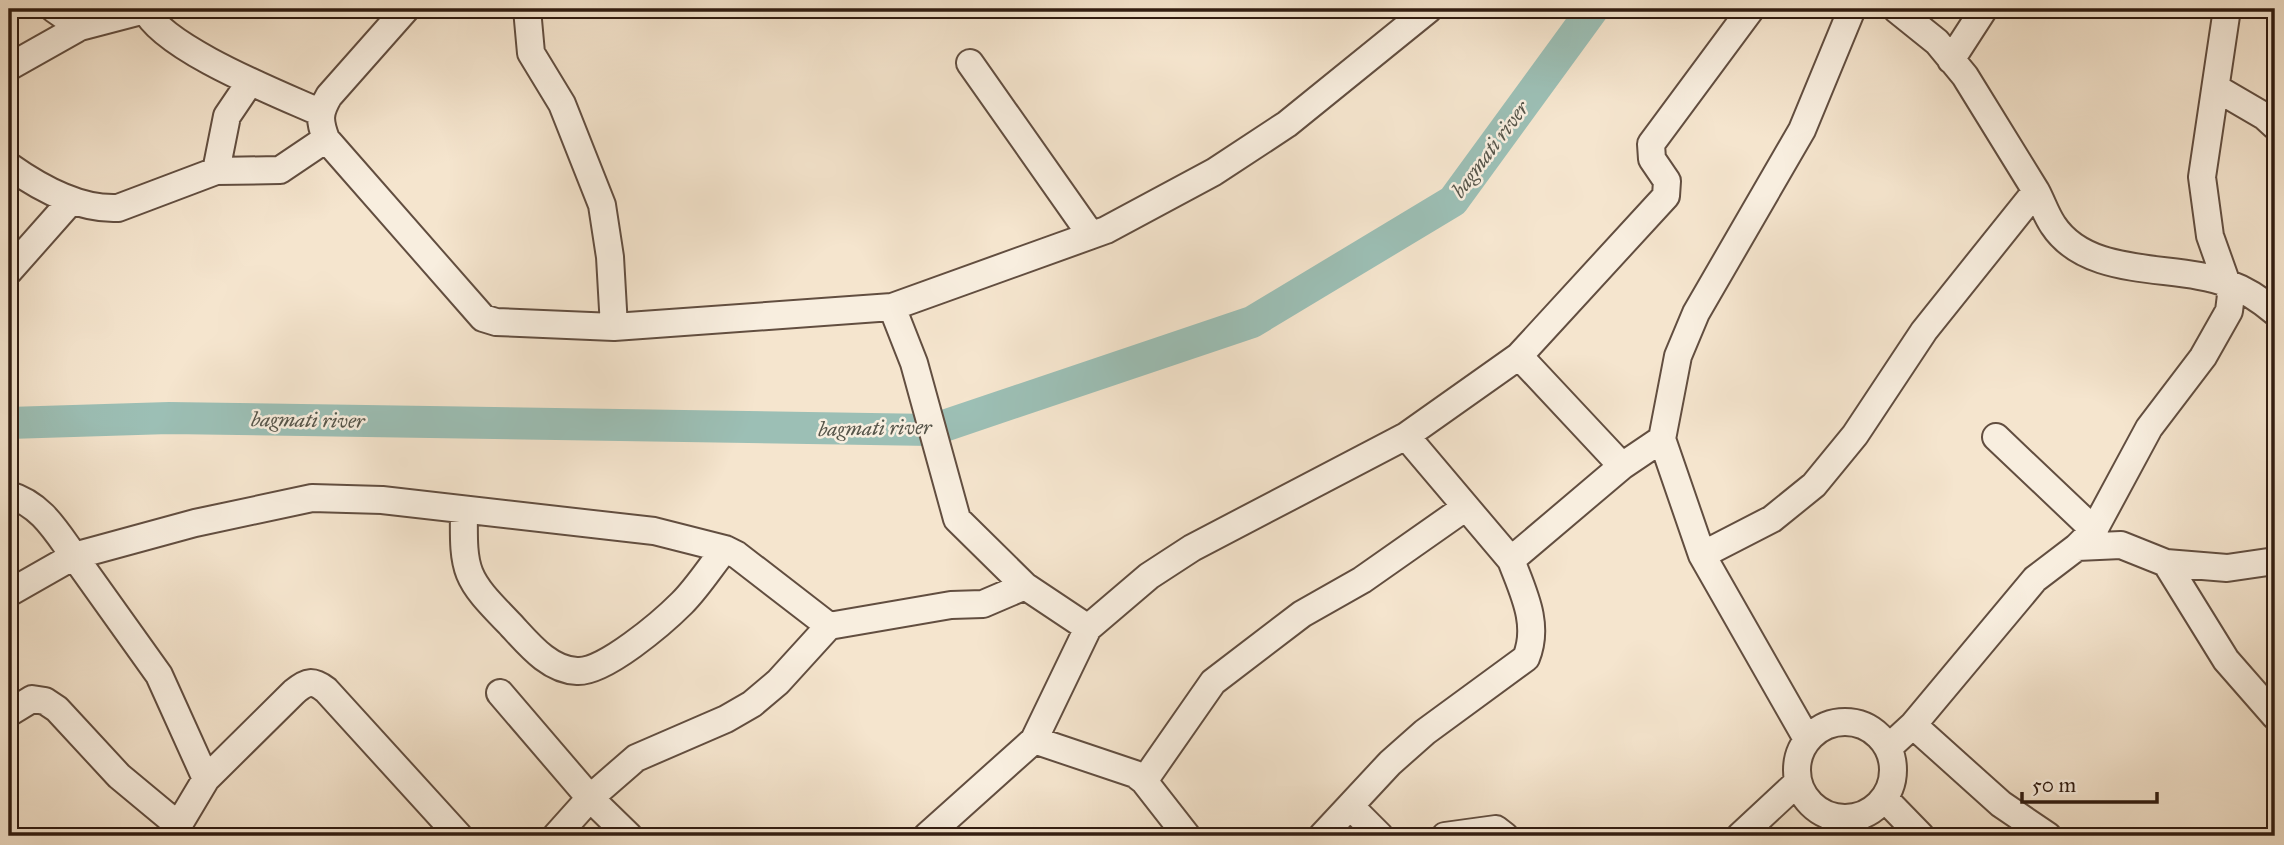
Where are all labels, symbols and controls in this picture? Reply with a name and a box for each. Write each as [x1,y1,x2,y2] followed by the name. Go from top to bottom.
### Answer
[1445,95,1535,203] water label: bagmati river
[250,406,366,434] water label: bagmati river
[817,414,933,442] water label: bagmati river
[2022,761,2156,805] scale bar
[2032,772,2077,798] text: 50 m

